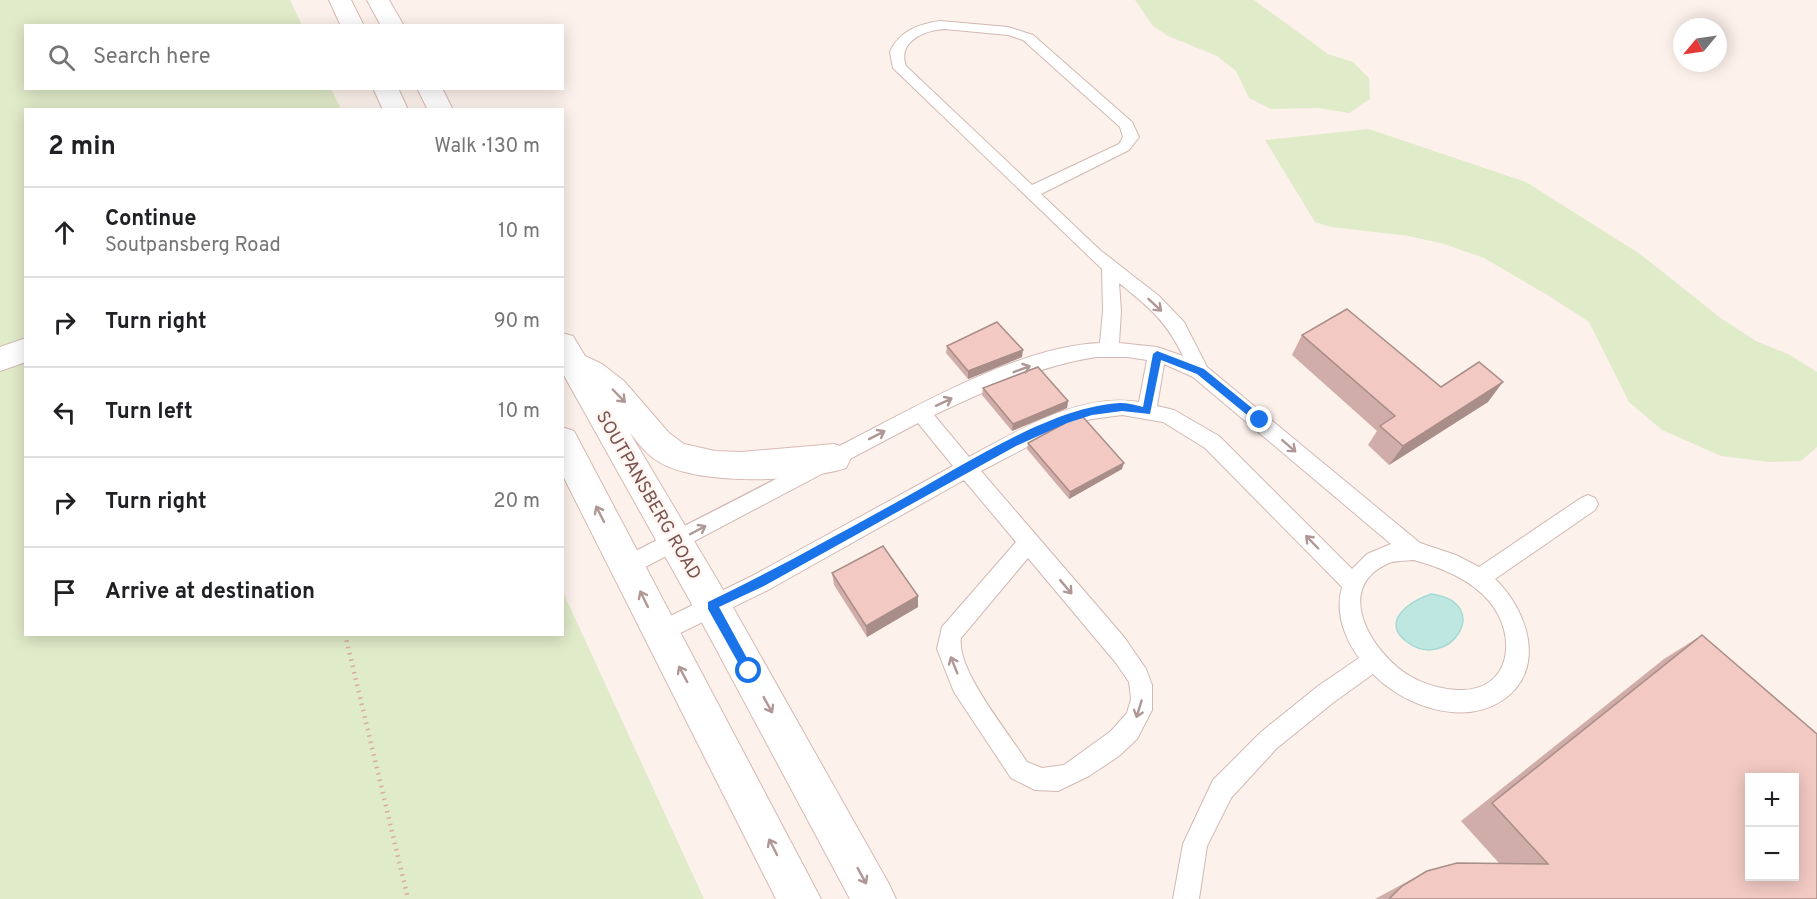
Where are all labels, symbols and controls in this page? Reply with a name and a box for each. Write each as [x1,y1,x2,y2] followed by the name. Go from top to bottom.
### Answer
[1673,18,1727,72] north arrow
[24,24,564,90] search box
[45,41,78,74] icon: search
[93,44,211,71] text: Search here
[48,131,116,164] text: 2 min
[434,134,540,160] text: Walk · 130 m
[105,206,196,233] text: Continue
[48,216,81,249] icon: ahead
[498,219,540,245] text: 10 m
[105,233,281,259] text: Soutpansberg Road
[1148,298,1163,312] one-way arrow
[48,306,81,339] icon: right
[105,309,207,336] text: Turn right
[494,309,540,335] text: 90 m
[1013,362,1031,373] one-way arrow
[612,389,626,404] one-way arrow
[935,395,953,407] one-way arrow
[48,396,81,429] icon: left
[105,399,193,426] text: Turn left
[498,399,540,425] text: 10 m
[1246,406,1272,432] route end
[590,407,705,584] street label: SOUTPANSBERG ROAD
[868,429,886,440] one-way arrow
[1282,439,1297,453] one-way arrow
[48,486,81,519] icon: right
[105,489,207,516] text: Turn right
[493,489,540,515] text: 20 m
[593,506,605,524] one-way arrow
[689,524,707,535] one-way arrow
[1305,535,1319,550] one-way arrow
[48,576,81,609] icon: arrive
[105,579,315,606] text: Arrive at destination
[1060,579,1073,595] one-way arrow
[637,590,649,608] one-way arrow
[948,656,959,675] one-way arrow
[735,657,761,683] route start
[677,666,689,683] one-way arrow
[763,696,774,714] one-way arrow
[1133,699,1144,718] one-way arrow
[1745,773,1799,881] map controls
[1745,773,1799,827] button: +
[1745,827,1799,881] button: −
[766,838,778,856] one-way arrow
[856,867,868,884] one-way arrow

